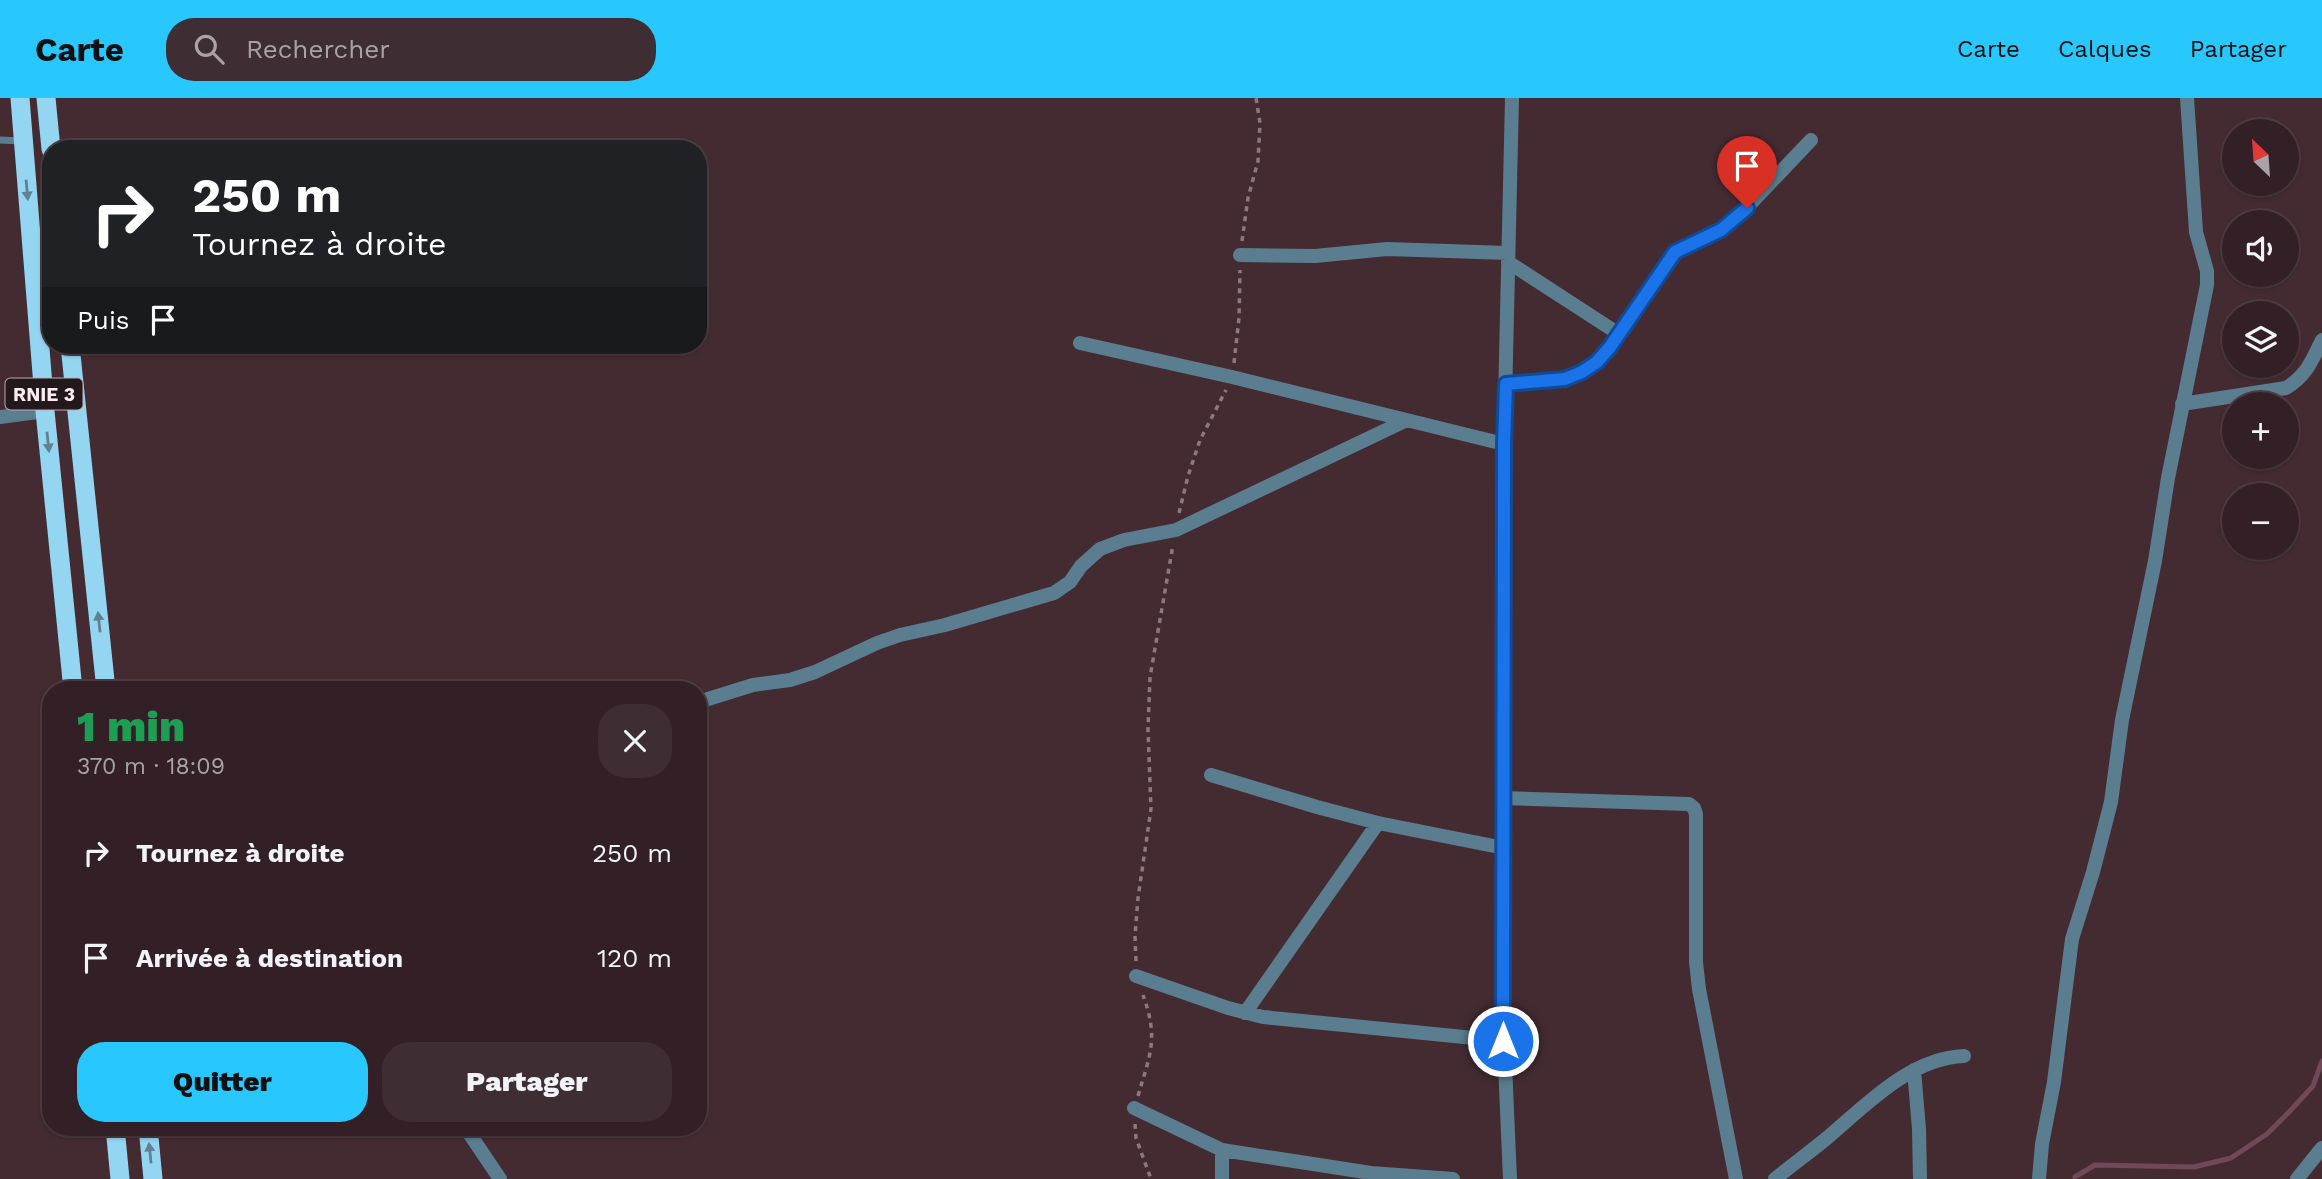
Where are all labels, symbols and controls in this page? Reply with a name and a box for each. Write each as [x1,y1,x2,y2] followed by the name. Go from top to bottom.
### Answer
[166,18,656,81] search box
[35,30,124,69] text: Carte
[190,30,228,68] icon: search
[246,34,390,64] text: Rechercher
[1957,35,2020,63] text: Carte
[2058,35,2152,63] text: Calques
[2190,35,2287,63] text: Partager
[2222,119,2300,196] north arrow
[2222,119,2299,560] map controls
[1717,136,1777,208] pin
[1728,147,1766,185] icon: arrive
[192,166,341,224] text: 250 m
[77,168,168,259] icon: right
[22,180,33,202] one-way arrow
[2222,210,2299,287] button: sound
[192,225,447,263] text: Tournez à droite
[144,301,182,339] icon: arrive
[2222,301,2299,378] button: layers
[77,305,130,335] text: Puis
[5,378,82,410] road number: RNIE 3
[2222,392,2299,469] button: +
[43,431,54,453] one-way arrow
[2222,483,2299,560] button: −
[93,610,104,632] one-way arrow
[77,702,185,751] text: 1 min
[598,704,672,778] button: close
[77,753,225,780] text: 370 m · 18:09
[77,834,115,872] icon: right
[136,838,345,868] text: Tournez à droite
[592,838,672,868] text: 250 m
[77,939,115,977] icon: arrive
[136,943,403,973] text: Arrivée à destination
[597,943,672,973] text: 120 m
[1466,1004,1540,1078] position arrow
[77,1042,368,1122] button: Quitter
[382,1042,672,1122] button: Partager
[145,1142,156,1164] one-way arrow

